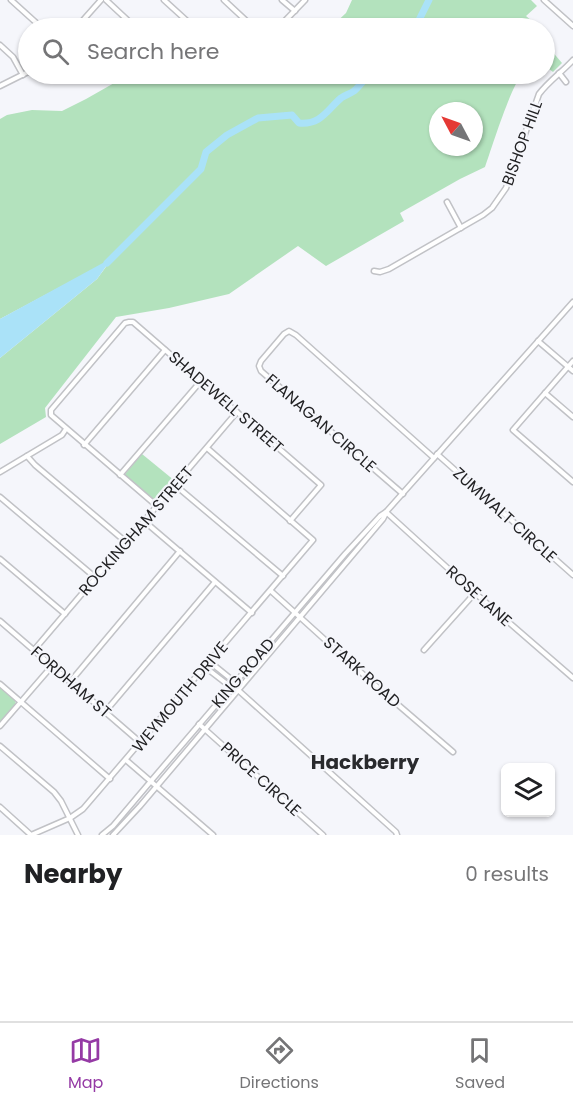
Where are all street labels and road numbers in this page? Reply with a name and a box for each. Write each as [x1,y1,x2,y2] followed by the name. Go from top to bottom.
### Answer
[496,97,548,189] street label: BISHOP HILL
[164,346,289,459] street label: SHADEWELL STREET
[261,368,381,478] street label: FLANAGAN CIRCLE
[73,461,199,601] street label: ROCKINGHAM STREET
[448,462,562,568] street label: ZUMWALT CIRCLE
[441,560,517,632] street label: ROSE LANE
[318,631,406,713] street label: STARK ROAD
[206,633,280,713] street label: KING ROAD
[127,637,233,757] street label: WEYMOUTH DRIVE
[26,641,116,724] street label: FORDHAM ST
[216,737,306,821] street label: PRICE CIRCLE

